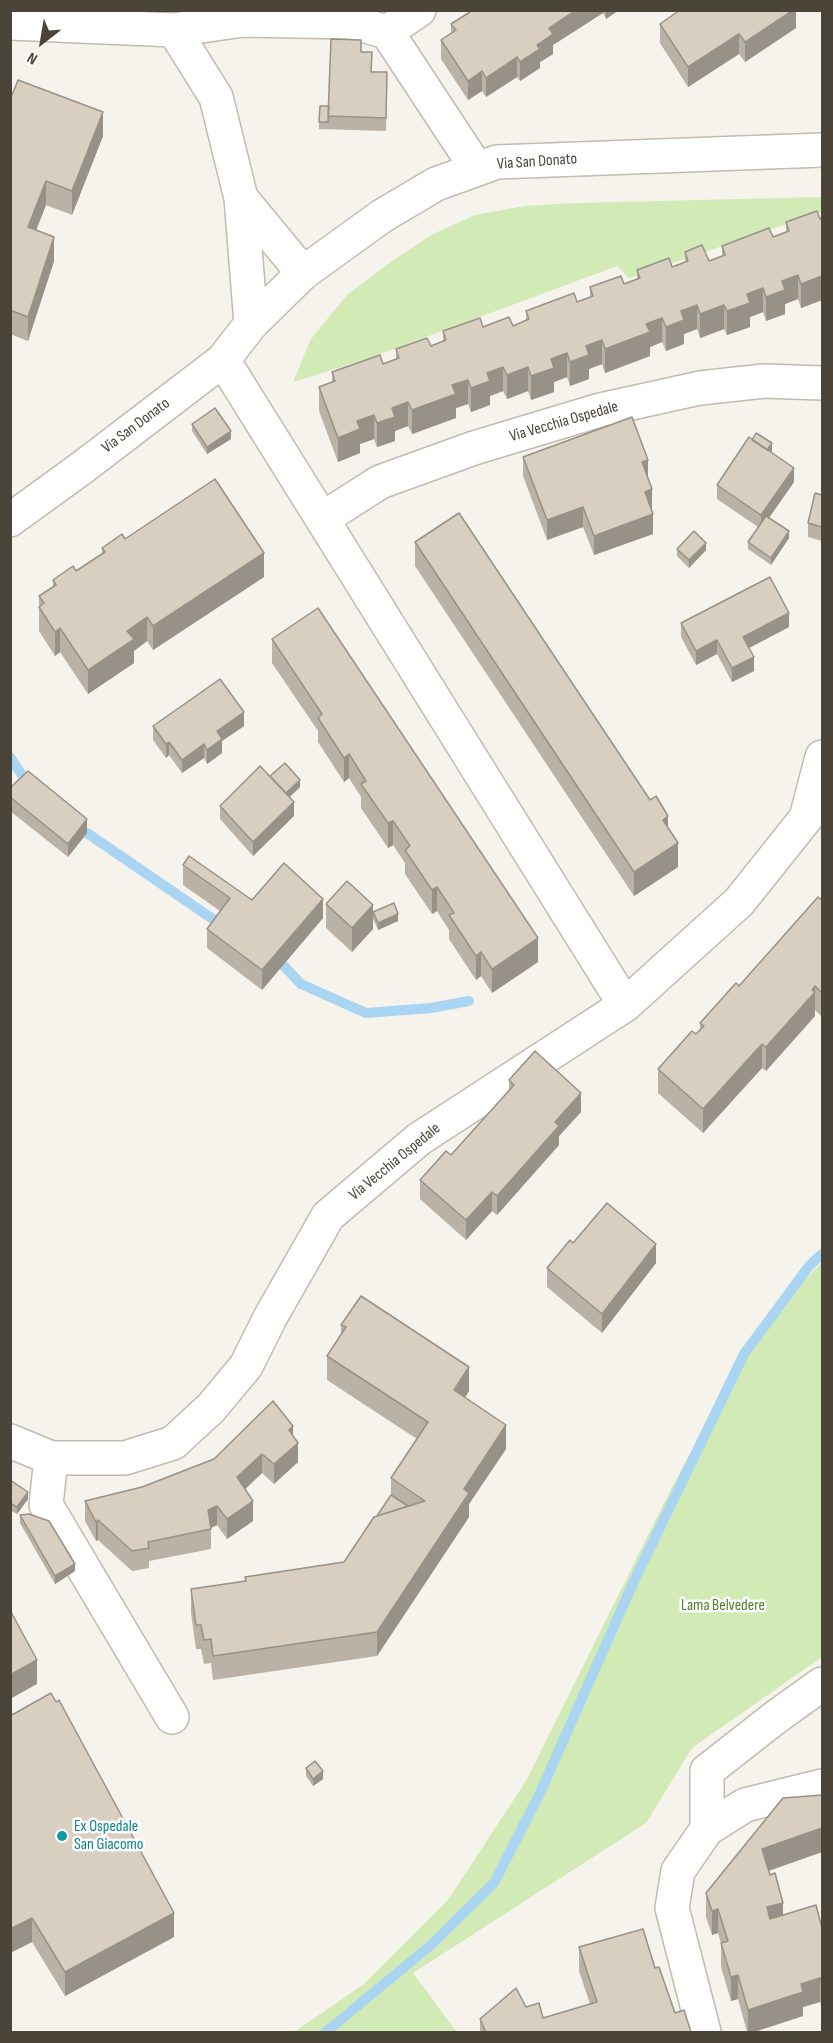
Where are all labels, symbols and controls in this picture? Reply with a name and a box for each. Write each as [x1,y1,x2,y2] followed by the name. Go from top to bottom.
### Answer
[12,12,72,72] north arrow
[24,48,41,68] text: N
[496,150,578,174] street label: Via San Donato
[98,394,174,458] street label: Via San Donato
[507,397,621,447] street label: Via Vecchia Ospedale
[345,1119,445,1205] street label: Via Vecchia Ospedale
[681,1596,765,1616] park label: Lama Belvedere
[74,1817,143,1855] place label: Ex Ospedale San Giacomo
[55,1829,69,1843] marker: Ex Ospedale San Giacomo

